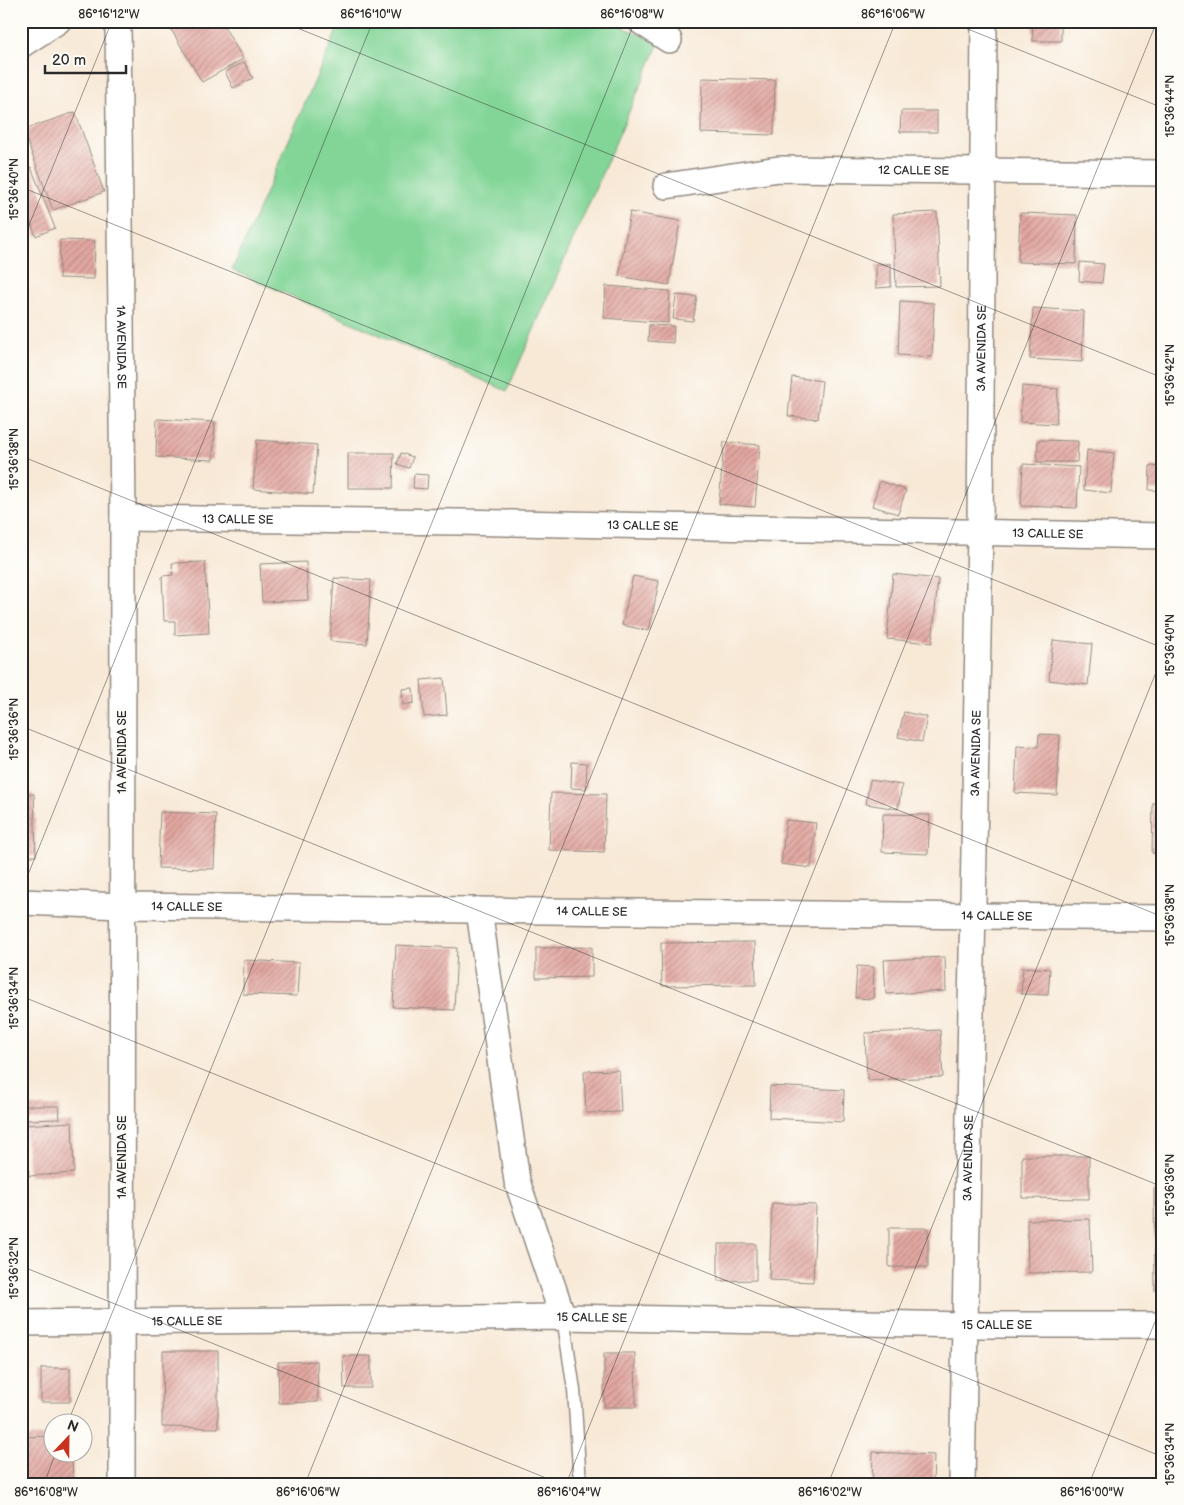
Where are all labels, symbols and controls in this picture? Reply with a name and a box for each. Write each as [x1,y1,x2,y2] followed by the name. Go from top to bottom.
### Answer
[78,7,140,22] text: 86°16'12"W
[340,7,402,22] text: 86°16'10"W
[600,7,664,22] text: 86°16'08"W
[861,7,925,22] text: 86°16'06"W
[45,42,126,74] scale bar
[52,51,86,70] text: 20 m
[1163,75,1178,137] text: 15°36'44"N
[7,158,22,220] text: 15°36'40"N
[878,163,949,179] street label: 12 CALLE SE
[113,305,129,389] street label: 1A AVENIDA SE
[974,305,990,391] street label: 3A AVENIDA SE
[1163,344,1178,406] text: 15°36'42"N
[7,428,22,490] text: 15°36'38"N
[202,512,274,528] street label: 13 CALLE SE
[607,518,679,534] street label: 13 CALLE SE
[1012,526,1084,542] street label: 13 CALLE SE
[1163,614,1178,676] text: 15°36'40"N
[7,698,22,760] text: 15°36'36"N
[115,710,130,794] street label: 1A AVENIDA SE
[968,710,985,796] street label: 3A AVENIDA SE
[1163,884,1178,946] text: 15°36'38"N
[151,899,223,915] street label: 14 CALLE SE
[556,904,628,920] street label: 14 CALLE SE
[961,909,1033,924] street label: 14 CALLE SE
[7,967,22,1029] text: 15°36'34"N
[115,1115,130,1199] street label: 1A AVENIDA SE
[960,1115,977,1201] street label: 3A AVENIDA SE
[1163,1154,1178,1216] text: 15°36'36"N
[7,1237,22,1299] text: 15°36'32"N
[557,1310,627,1326] street label: 15 CALLE SE
[152,1314,222,1330] street label: 15 CALLE SE
[961,1318,1032,1333] street label: 15 CALLE SE
[42,1412,92,1462] north arrow
[65,1417,81,1436] text: N
[1163,1423,1178,1485] text: 15°36'34"N
[14,1485,78,1500] text: 86°16'08"W
[276,1485,340,1500] text: 86°16'06"W
[537,1485,601,1500] text: 86°16'04"W
[798,1485,862,1500] text: 86°16'02"W
[1060,1485,1124,1500] text: 86°16'00"W

